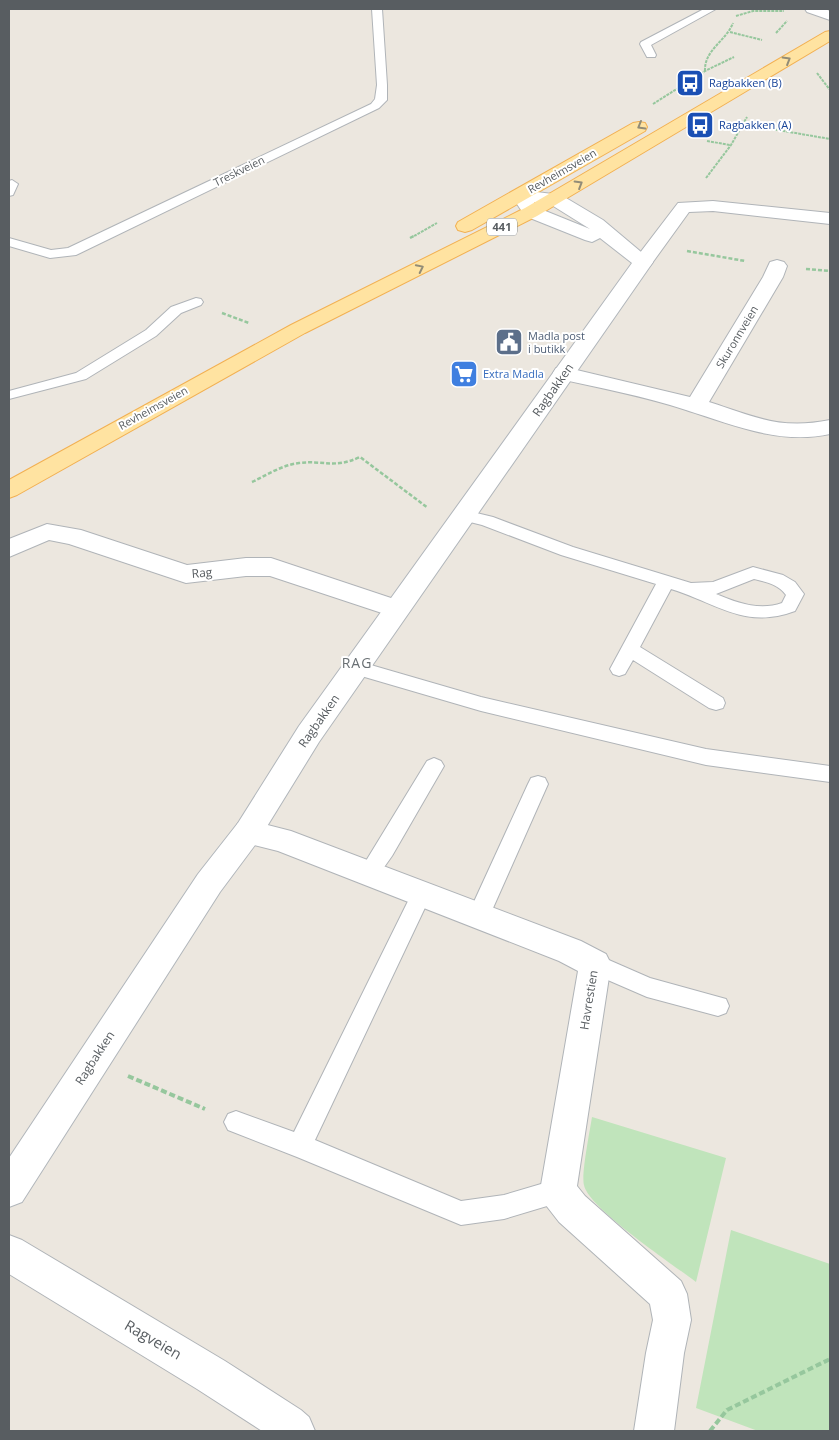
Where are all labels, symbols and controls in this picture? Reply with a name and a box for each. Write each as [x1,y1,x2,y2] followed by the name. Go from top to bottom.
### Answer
[781,57,790,67] one-way arrow
[675,68,705,98] bus stop icon: Ragbakken (B)
[709,75,782,90] place label: Ragbakken (B)
[685,110,715,140] bus stop icon: Ragbakken (A)
[719,117,792,132] place label: Ragbakken (A)
[637,119,646,129] one-way arrow
[525,145,599,196] street label: Revheimsveien
[211,152,267,189] street label: Treskveien
[574,181,583,191] one-way arrow
[487,218,517,236] road number: 441
[415,264,424,274] one-way arrow
[712,303,761,371] street label: Skuronnveien
[494,327,524,357] public building icon: Madla post i butikk
[528,328,585,356] place label: Madla post i butikk
[449,359,479,389] supermarket icon: Extra Madla
[528,360,577,420] street label: Ragbakken
[483,366,544,381] place label: Extra Madla
[115,382,190,433] street label: Revheimsveien
[191,563,213,582] street label: Rag
[342,653,372,672] district label: RAG
[294,691,343,751] street label: Ragbakken
[575,969,602,1031] street label: Havrestien
[71,1027,118,1088] street label: Ragbakken
[121,1315,186,1364] street label: Ragveien

